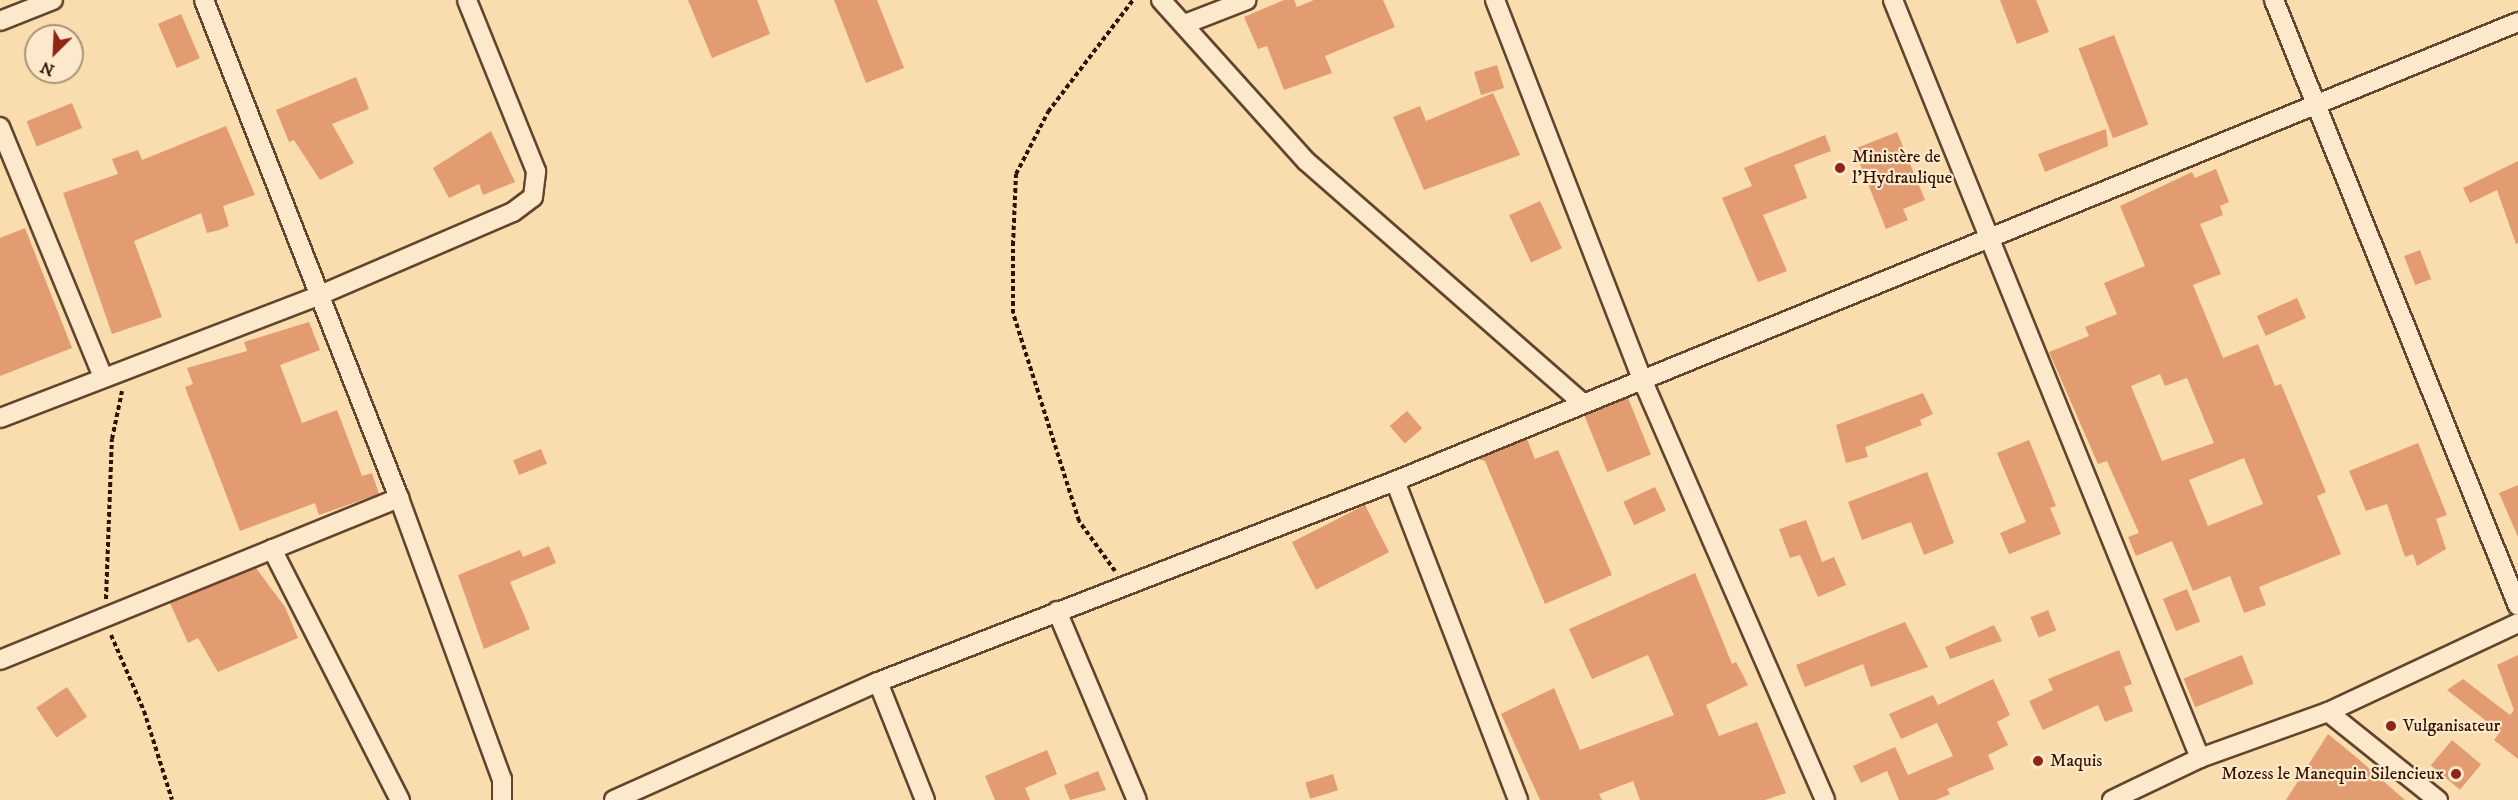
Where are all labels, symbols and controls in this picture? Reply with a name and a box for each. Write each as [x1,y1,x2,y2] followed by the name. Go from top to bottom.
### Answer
[24,24,84,84] north arrow
[37,57,58,80] text: N
[1852,147,1952,190] place label: Ministère de l'Hydraulique
[1833,161,1847,175] marker: Ministère de l'Hydraulique
[2403,715,2500,737] place label: Vulganisateur
[2384,719,2398,733] marker: Vulganisateur
[2050,750,2102,772] place label: Maquis
[2031,754,2045,768] marker: Maquis
[2221,763,2444,785] place label: Mozess le Manequin Silencieux
[2449,767,2463,781] marker: Mozess le Manequin Silencieux

